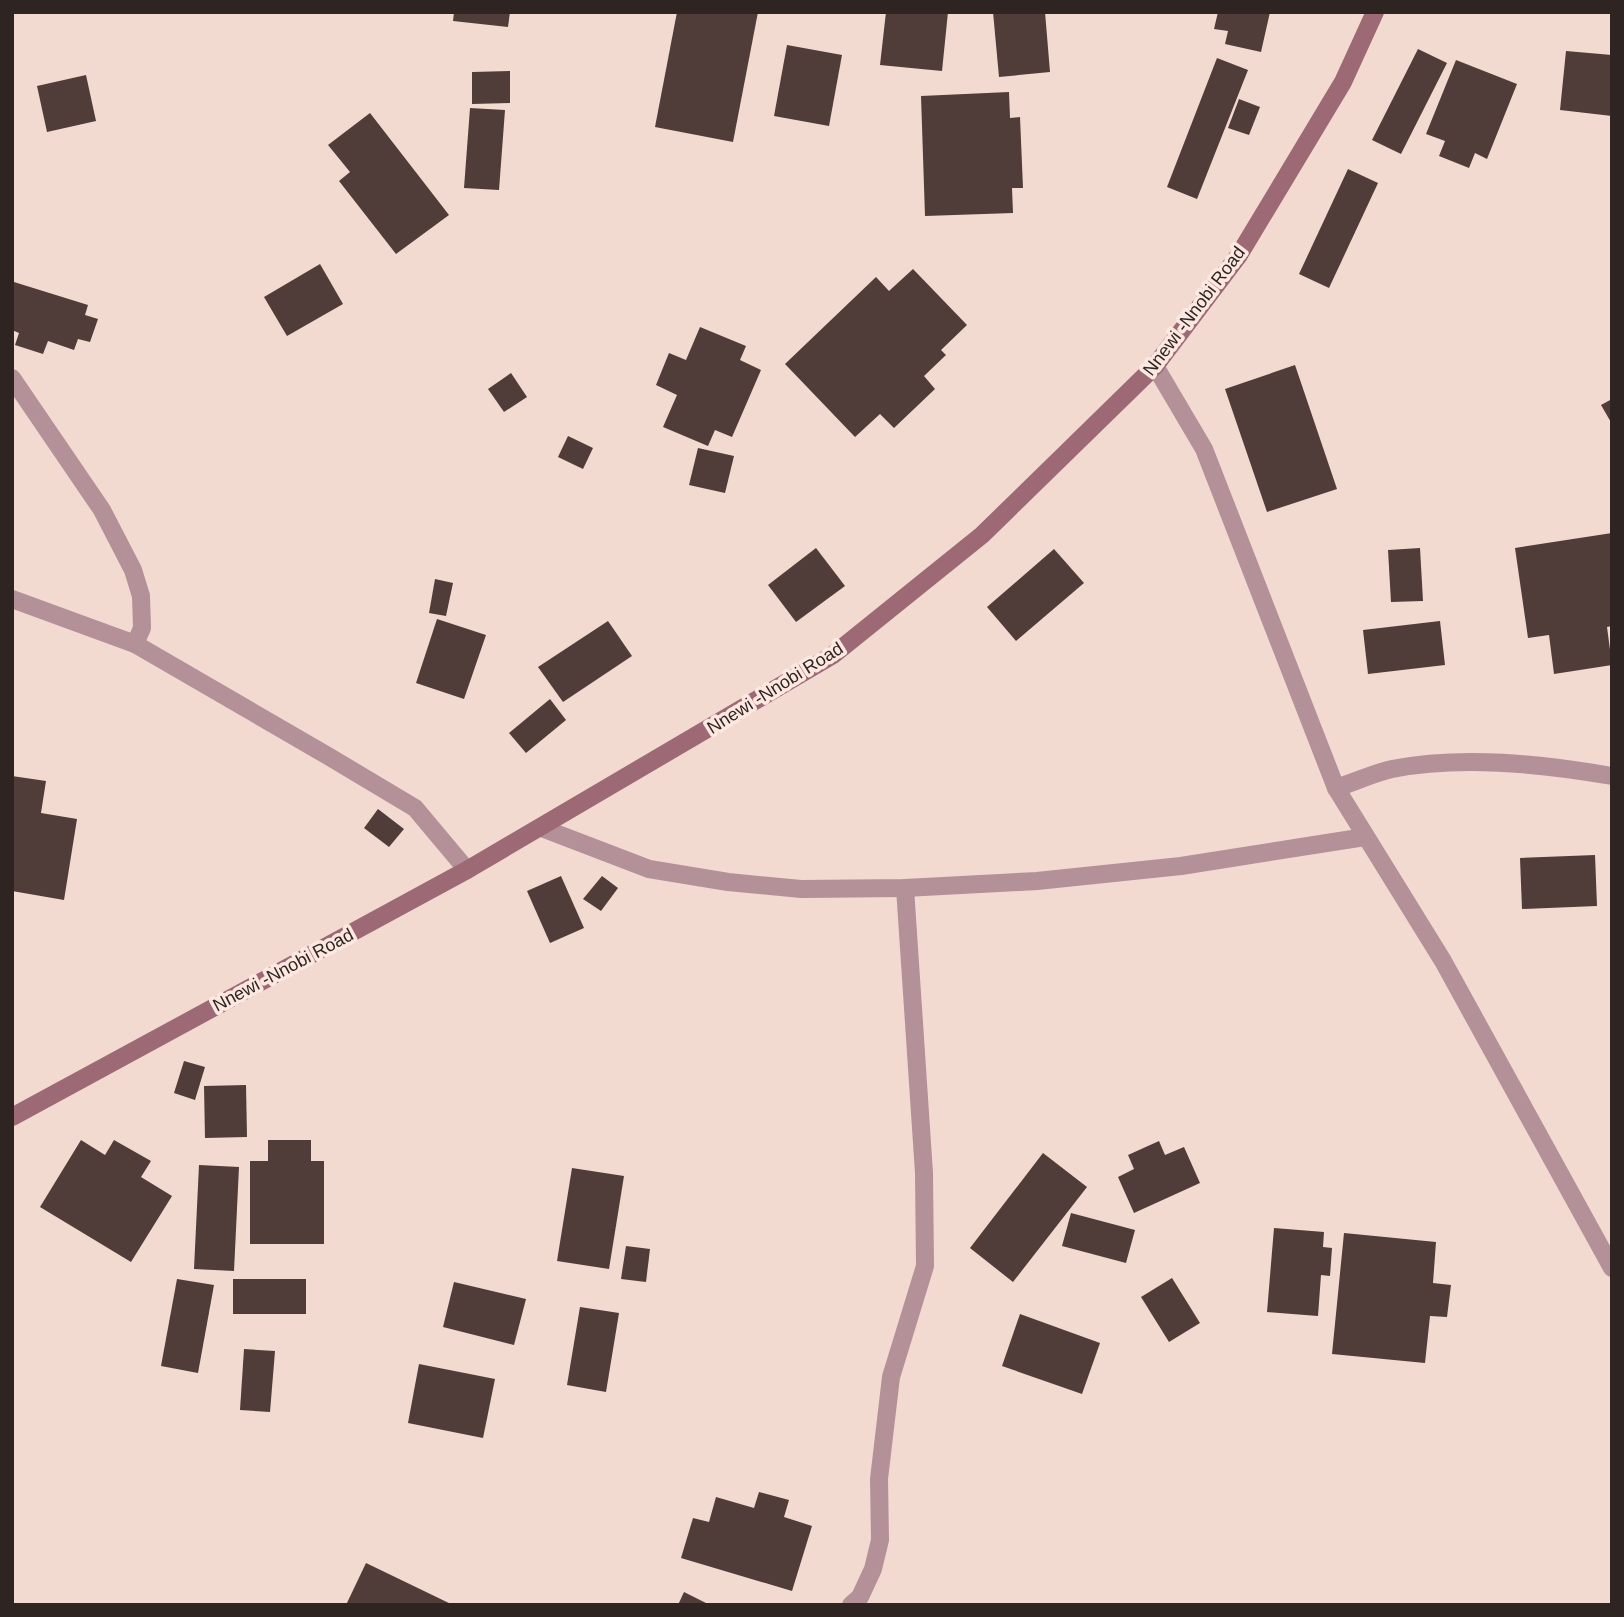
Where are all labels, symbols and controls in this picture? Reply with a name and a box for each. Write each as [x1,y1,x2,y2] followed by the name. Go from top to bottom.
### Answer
[1139,243,1249,379] street label: Nnewi -Nnobi Road
[704,638,846,738] street label: Nnewi -Nnobi Road
[209,925,357,1015] street label: Nnewi -Nnobi Road

